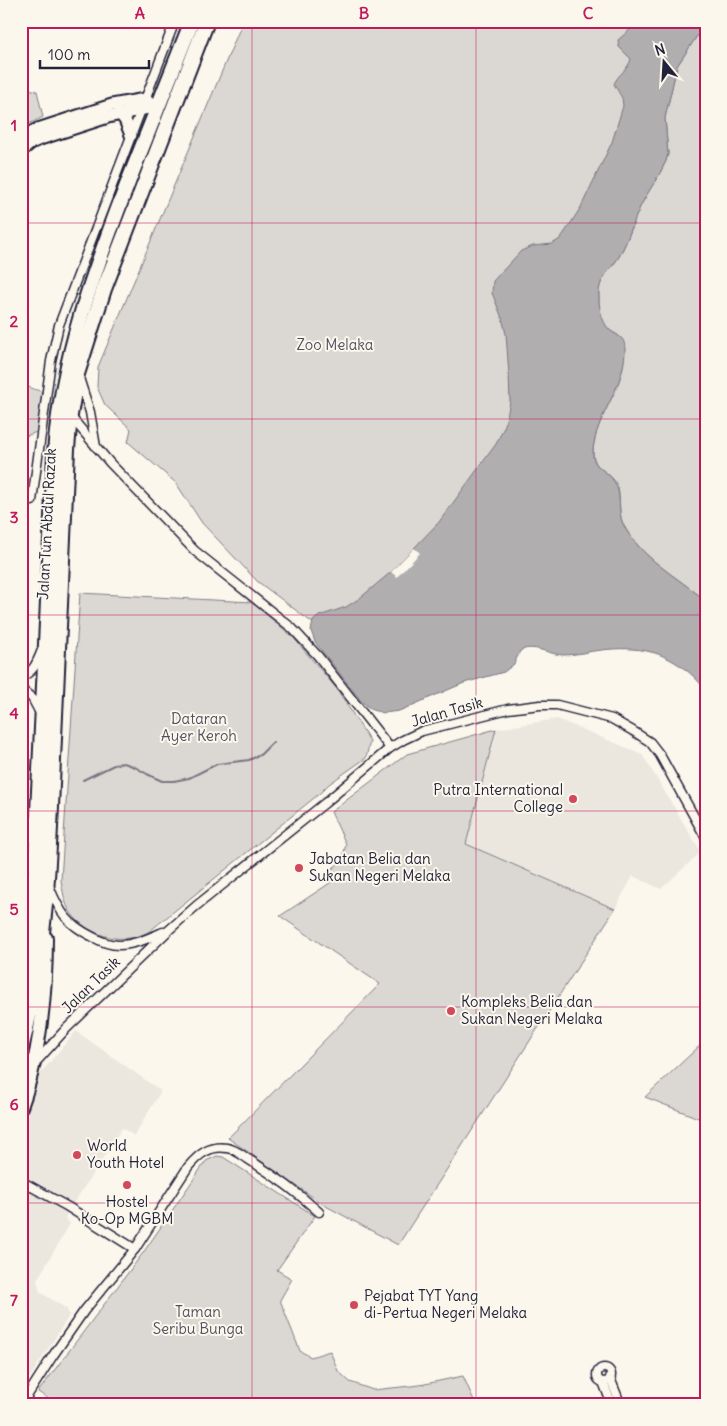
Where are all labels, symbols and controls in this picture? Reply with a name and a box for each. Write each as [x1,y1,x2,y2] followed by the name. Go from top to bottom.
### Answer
[135,3,145,23] text: A
[359,3,370,23] text: B
[583,3,594,23] text: C
[40,38,149,70] scale bar
[640,38,690,88] north arrow
[653,40,667,60] text: N
[48,45,90,64] text: 100 m
[11,115,17,135] text: 1
[10,311,19,331] text: 2
[297,335,374,354] park label: Zoo Melaka
[33,447,60,600] street label: Jalan Tun Abdul Razak
[9,507,19,527] text: 3
[409,692,485,731] street label: Jalan Tasik
[9,703,19,723] text: 4
[161,709,237,745] park label: Dataran Ayer Keroh
[433,780,563,816] place label: Putra International College
[567,793,579,805] marker: Putra International College
[309,849,451,885] place label: Jabatan Belia dan Sukan Negeri Melaka
[293,862,305,874] marker: Jabatan Belia dan Sukan Negeri Melaka
[9,899,19,919] text: 5
[58,952,124,1017] street label: Jalan Tasik
[461,992,603,1028] place label: Kompleks Belia dan Sukan Negeri Melaka
[445,1005,457,1017] marker: Kompleks Belia dan Sukan Negeri Melaka
[9,1094,19,1114] text: 6
[87,1136,164,1172] place label: World Youth Hotel
[71,1149,83,1161] marker: World Youth Hotel
[121,1179,133,1191] marker: Hostel Ko-Op MGBM
[81,1192,173,1228] place label: Hostel Ko-Op MGBM
[364,1286,528,1322] place label: Pejabat TYT Yang di-Pertua Negeri Melaka
[10,1290,18,1310] text: 7
[348,1299,360,1311] marker: Pejabat TYT Yang di-Pertua Negeri Melaka
[153,1302,244,1338] park label: Taman Seribu Bunga

